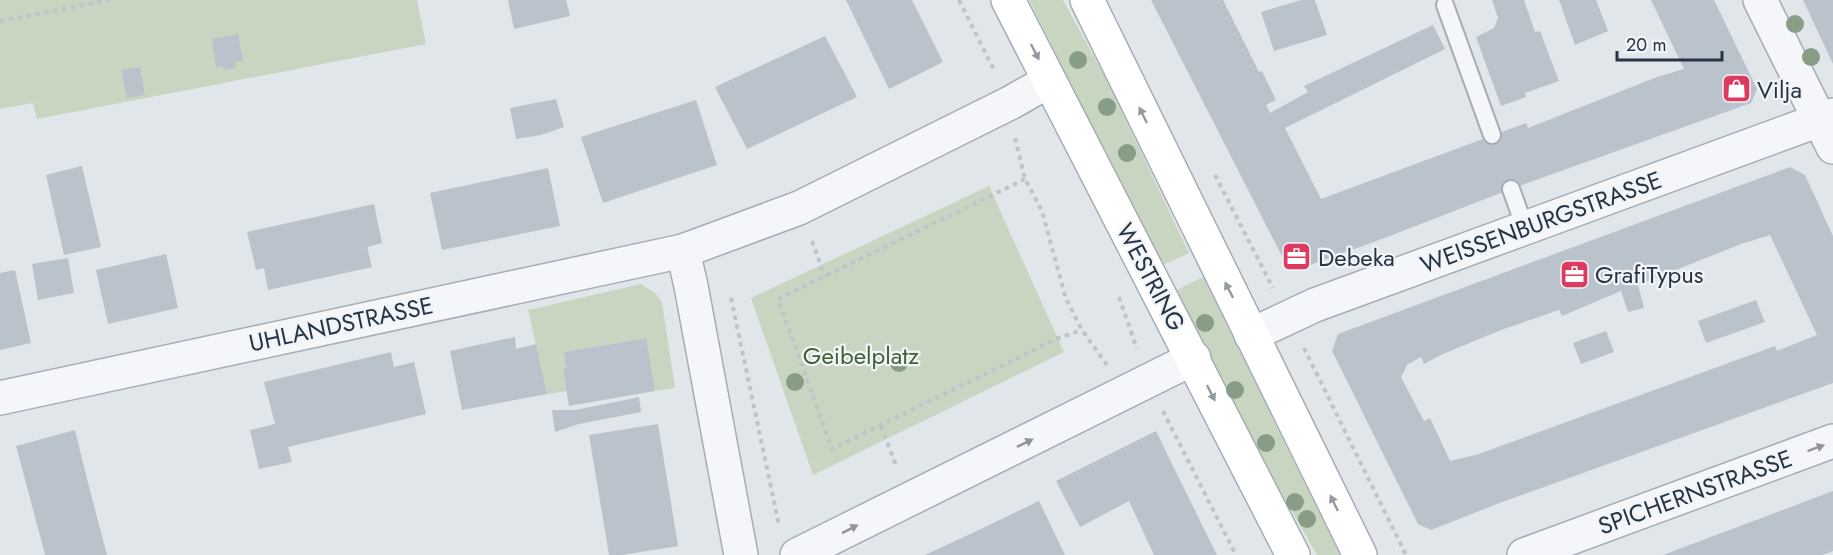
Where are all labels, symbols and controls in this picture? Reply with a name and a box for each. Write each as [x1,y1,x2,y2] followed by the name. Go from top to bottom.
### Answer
[1617,24,1722,62] scale bar
[1626,32,1666,58] text: 20 m
[1030,44,1039,61] one-way arrow
[1757,72,1802,107] place label: Vilja
[1720,73,1752,105] shop icon: Vilja
[1138,107,1148,124] one-way arrow
[1415,162,1667,282] street label: WEISSENBURGSTRASSE
[1108,217,1194,337] street label: WESTRING
[1318,240,1395,275] place label: Debeka
[1281,241,1313,273] office icon: Debeka
[1595,257,1703,292] place label: GrafiTypus
[1558,258,1590,290] office icon: GrafiTypus
[1224,282,1234,299] one-way arrow
[246,287,436,361] street label: UHLANDSTRASSE
[803,338,919,373] park label: Geibelplatz
[1206,385,1216,402] one-way arrow
[1016,438,1033,447] one-way arrow
[1593,441,1797,543] street label: SPICHERNSTRASSE
[1807,442,1825,452] one-way arrow
[1330,494,1339,511] one-way arrow
[841,524,858,534] one-way arrow

